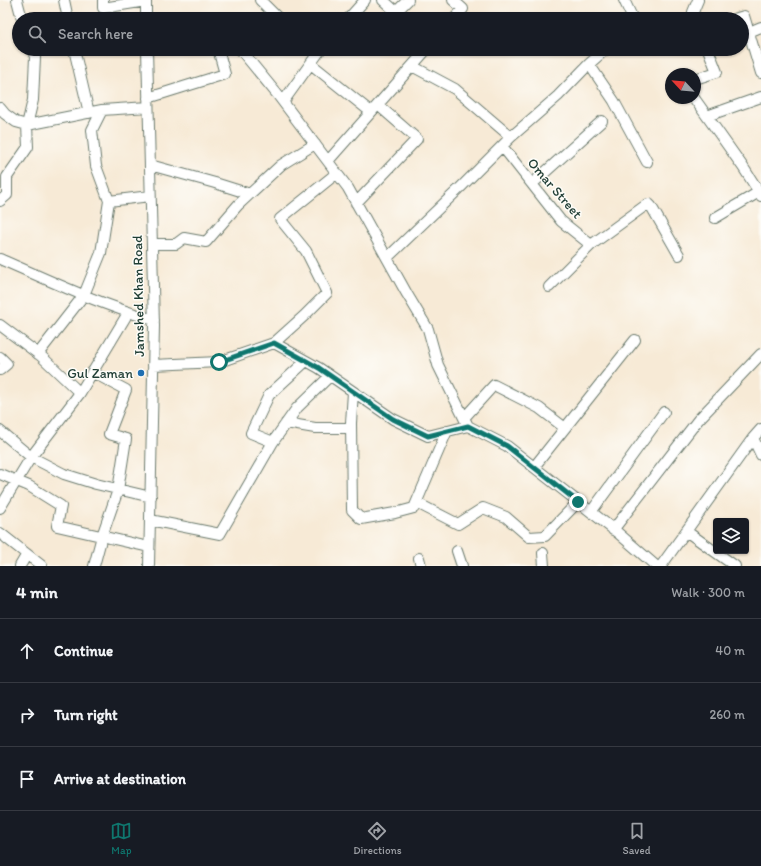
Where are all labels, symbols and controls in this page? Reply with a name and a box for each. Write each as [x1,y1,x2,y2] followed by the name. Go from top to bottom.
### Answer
[12,12,749,56] search box
[26,23,48,45] icon: search
[58,25,133,43] text: Search here
[665,68,701,104] north arrow
[524,154,586,222] street label: Omar Street
[129,235,148,357] street label: Jamshed Khan Road
[210,353,228,371] route start
[67,365,133,382] place label: Gul Zaman
[136,368,146,378] marker: Gul Zaman
[569,493,587,511] route end
[713,518,749,554] map controls
[713,518,749,554] button: layers
[16,582,58,602] text: 4 min
[671,585,745,600] text: Walk · 300 m
[16,640,38,662] icon: ahead
[54,642,113,660] text: Continue
[715,643,745,658] text: 40 m
[16,704,38,726] icon: right
[54,706,118,724] text: Turn right
[709,707,745,722] text: 260 m
[16,768,38,790] icon: arrive
[54,770,186,788] text: Arrive at destination
[110,820,132,857] tab: Map
[353,820,402,857] tab: Directions
[622,820,651,857] tab: Saved

